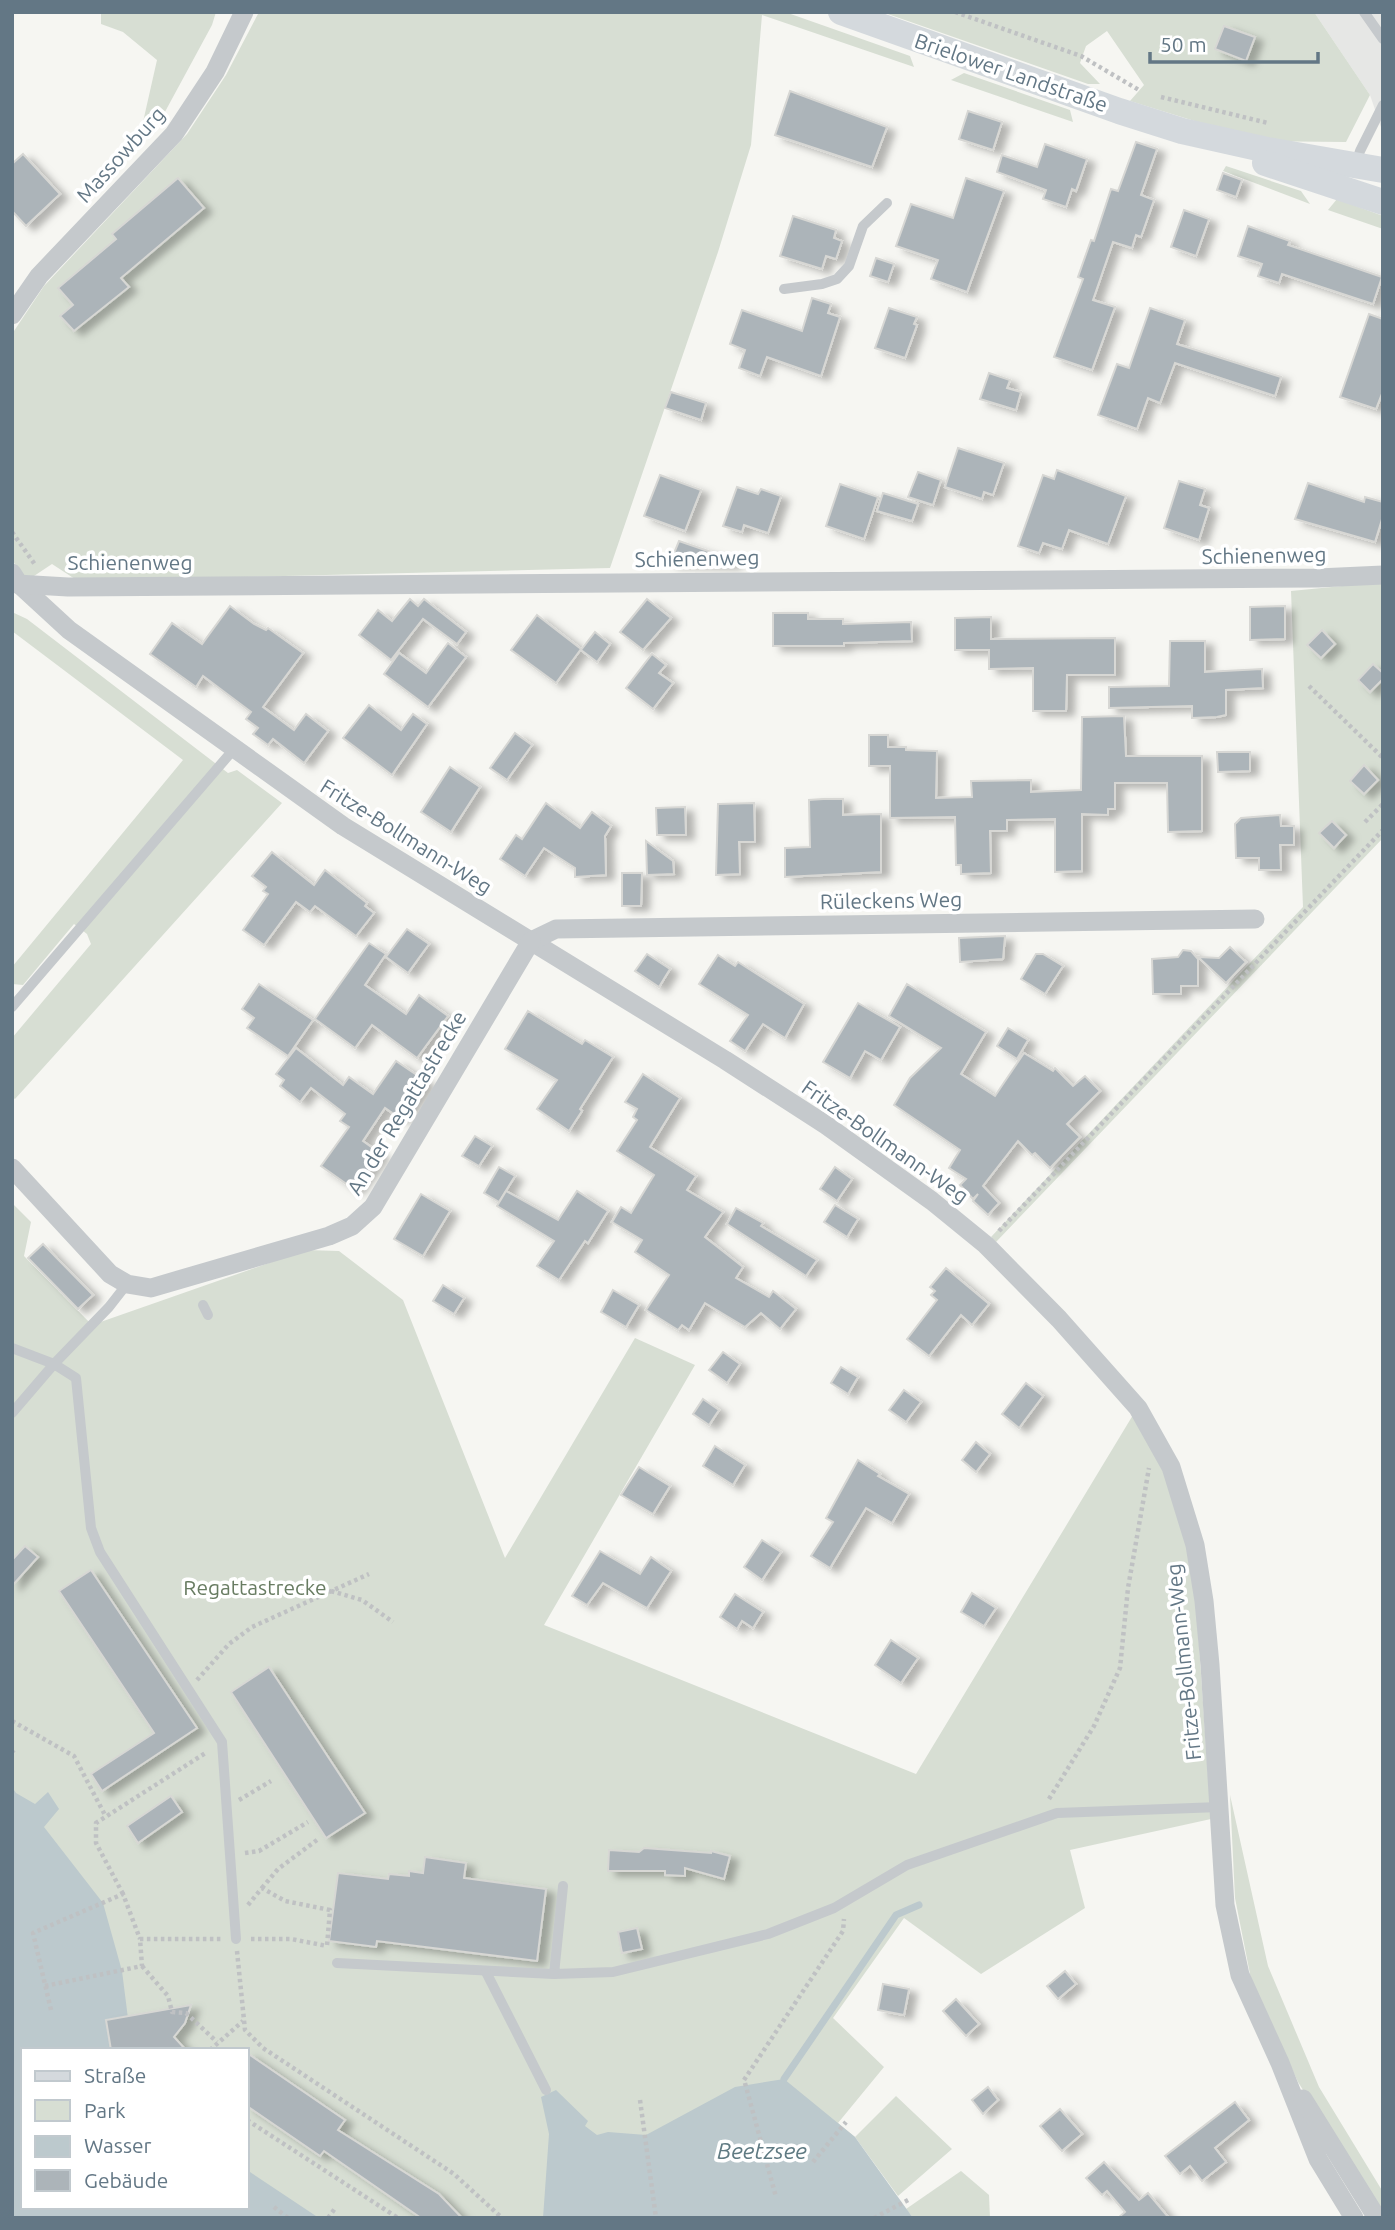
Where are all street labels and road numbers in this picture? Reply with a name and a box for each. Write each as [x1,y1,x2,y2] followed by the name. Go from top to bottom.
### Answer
[912,28,1111,116] street label: Brielower Landstraße
[71,102,169,207] street label: Massowburg
[1201,542,1327,568] street label: Schienenweg
[634,545,760,571] street label: Schienenweg
[68,550,192,574] street label: Schienenweg
[316,774,497,899] street label: Fritze-Bollmann-Weg
[820,887,962,913] street label: Rüleckens Weg
[342,1006,471,1199] street label: An der Regattastrecke
[798,1075,973,1208] street label: Fritze-Bollmann-Weg
[1161,1563,1205,1762] street label: Fritze-Bollmann-Weg

